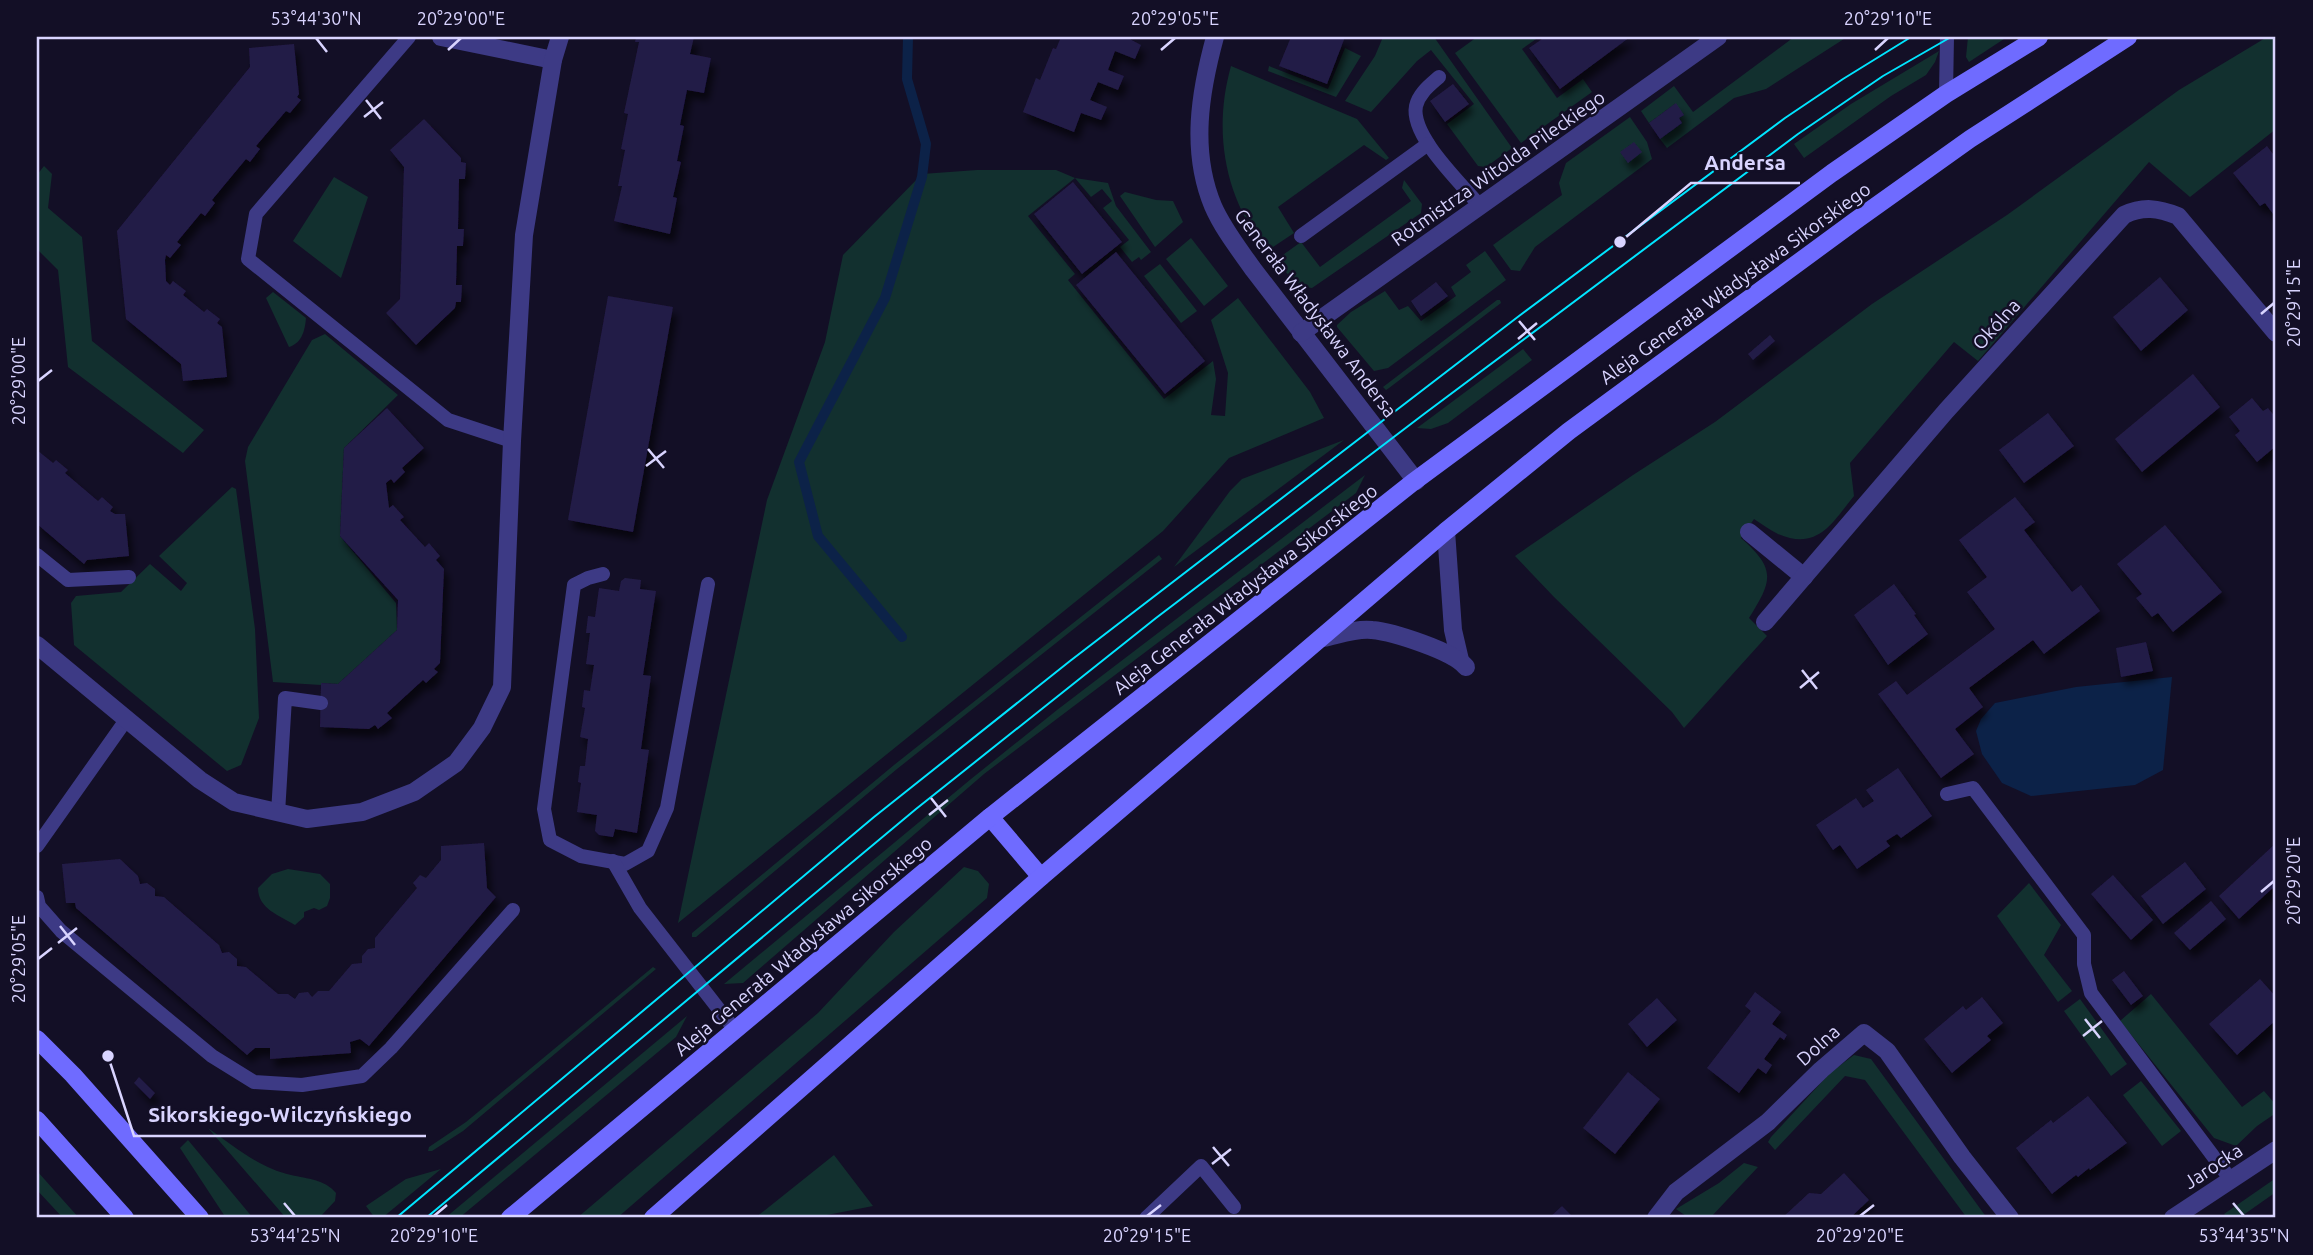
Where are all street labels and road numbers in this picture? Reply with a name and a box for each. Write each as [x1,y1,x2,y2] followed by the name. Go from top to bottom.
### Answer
[1387,86,1609,250] street label: Rotmistrza Witolda Pileckiego
[1595,177,1875,389] street label: Aleja Generała Władysława Sikorskiego
[1230,204,1402,422] street label: Generała Władysława Andersa
[1968,294,2024,354] street label: Okólna
[1109,479,1381,699] street label: Aleja Generała Władysława Sikorskiego
[670,832,936,1060] street label: Aleja Generała Władysława Sikorskiego
[1792,1020,1844,1070] street label: Dolna
[2180,1139,2246,1193] street label: Jarocka

